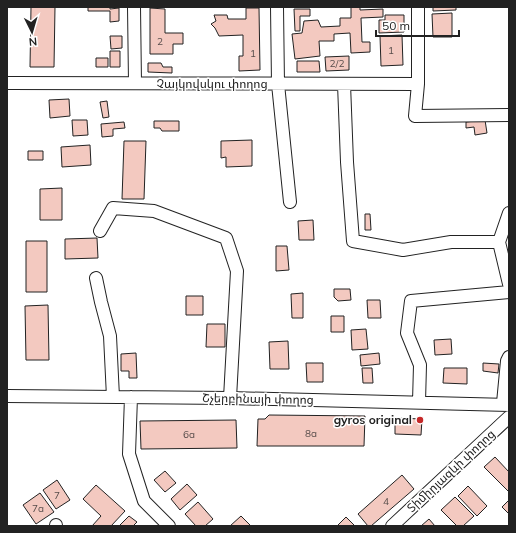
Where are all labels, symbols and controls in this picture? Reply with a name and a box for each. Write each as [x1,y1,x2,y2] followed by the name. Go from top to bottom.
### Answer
[12,12,52,52] north arrow
[376,12,459,38] scale bar
[382,18,410,33] text: 50 m
[28,35,38,49] text: N
[157,35,163,48] house number: 2
[388,44,394,57] house number: 1
[250,47,256,60] house number: 1
[330,57,344,70] house number: 2/2
[156,76,268,91] street label: Չայկովսկու փողոց
[202,390,314,407] street label: Շչերբինայի փողոց
[334,412,412,427] place label: gyros original
[415,415,425,425] marker: gyros original
[404,426,498,515] street label: Տիմիրյազևի փողոց
[305,427,317,440] house number: 8a
[183,428,195,441] house number: 6a
[54,489,60,502] house number: 7
[383,495,389,508] house number: 4
[32,502,44,515] house number: 7a

